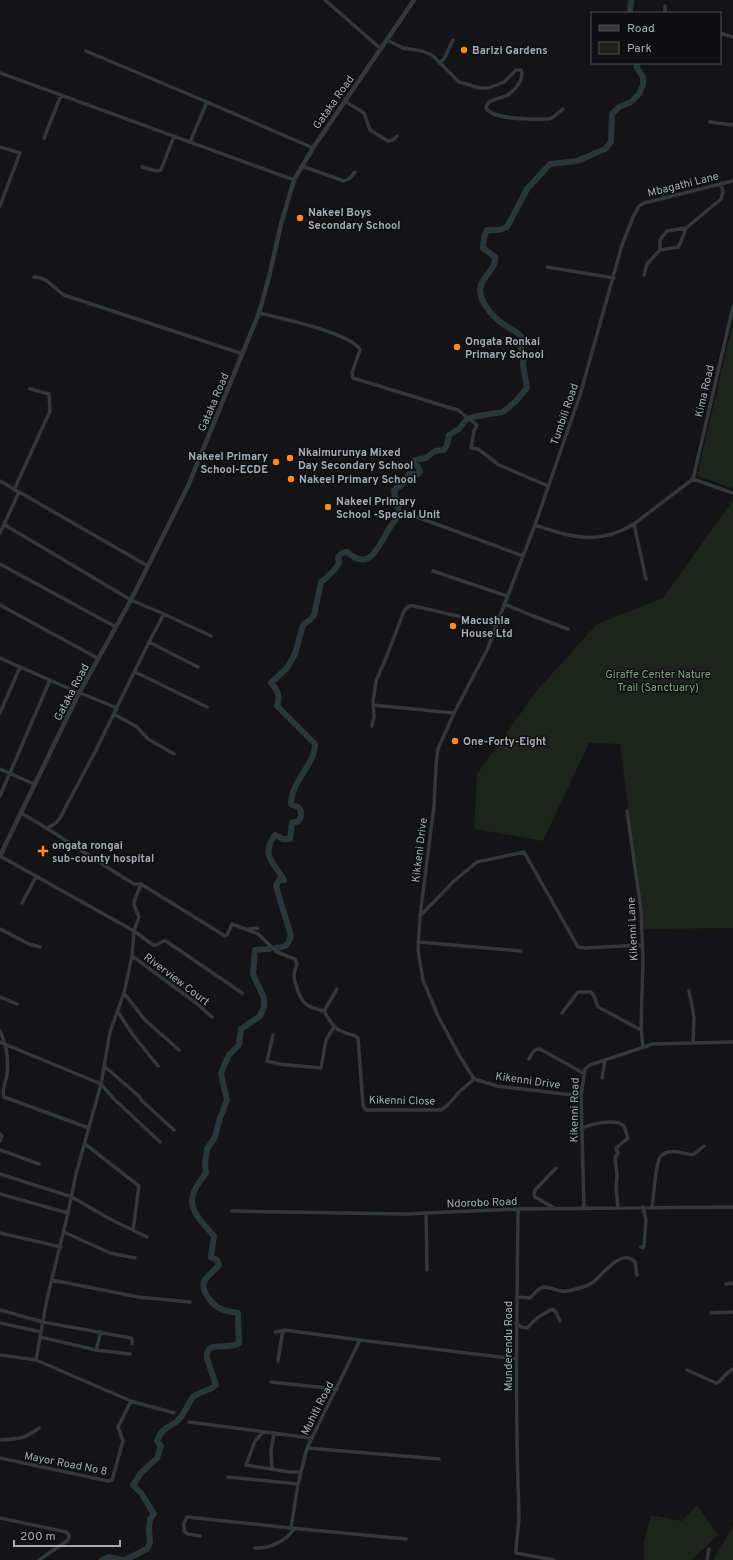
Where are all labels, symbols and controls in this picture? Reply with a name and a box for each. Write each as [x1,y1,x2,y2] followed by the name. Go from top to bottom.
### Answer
[591,12,721,64] legend
[627,21,655,37] text: Road
[627,41,652,57] text: Park
[472,44,548,58] place label: Barizi Gardens
[459,45,469,55] marker: Barizi Gardens
[310,73,357,132] street label: Gataka Road
[646,169,720,201] street label: Mbagathi Lane
[308,206,401,233] place label: Nakeel Boys Secondary School
[295,213,305,223] marker: Nakeel Boys Secondary School
[465,335,544,362] place label: Ongata Ronkai Primary School
[452,342,462,352] marker: Ongata Ronkai Primary School
[692,364,718,419] street label: Kima Road
[195,371,233,434] street label: Gataka Road
[548,382,582,447] street label: Tumbili Road
[298,446,413,473] place label: Nkaimurunya Mixed Day Secondary School
[188,450,268,477] place label: Nakeel Primary School-ECDE
[285,453,295,463] marker: Nkaimurunya Mixed Day Secondary School
[271,457,281,467] marker: Nakeel Primary School-ECDE
[299,473,416,487] place label: Nakeel Primary School
[286,474,296,484] marker: Nakeel Primary School
[336,495,440,522] place label: Nakeel Primary School -Special Unit
[323,502,333,512] marker: Nakeel Primary School -Special Unit
[461,614,513,641] place label: Macushla House Ltd
[448,621,458,631] marker: Macushla House Ltd
[51,662,93,723] street label: Gataka Road
[605,668,711,695] park label: Giraffe Center Nature Trail (Sanctuary)
[463,735,546,749] place label: One-Forty-Eight
[450,736,460,746] marker: One-Forty-Eight
[409,817,431,883] street label: Kikkeni Drive
[52,839,154,866] place label: ongata rongai sub-county hospital
[37,845,49,857] marker: ongata rongai sub-county hospital
[624,897,642,961] street label: Kikenni Lane
[141,950,212,1009] street label: Riverview Court
[494,1069,561,1092] street label: Kikenni Drive
[567,1077,583,1143] street label: Kikenni Road
[369,1093,435,1109] street label: Kikenni Close
[446,1195,518,1211] street label: Ndorobo Road
[502,1301,516,1391] street label: Munderendu Road
[298,1379,337,1438] street label: Muhiti Road
[23,1449,109,1479] street label: Mayor Road No 8
[14,1522,120,1548] scale bar
[20,1529,56,1545] text: 200 m

